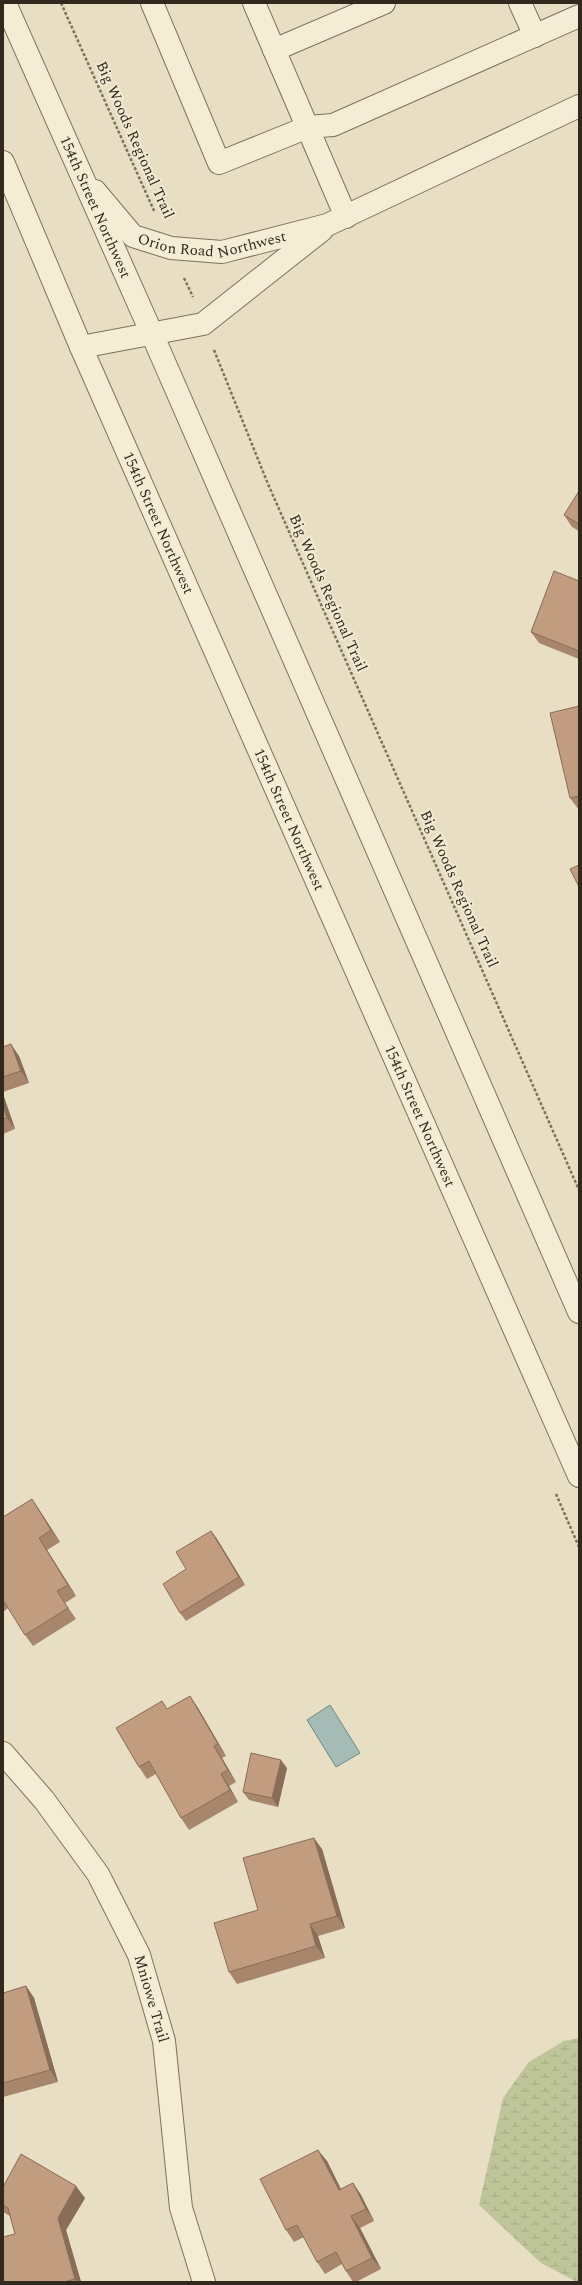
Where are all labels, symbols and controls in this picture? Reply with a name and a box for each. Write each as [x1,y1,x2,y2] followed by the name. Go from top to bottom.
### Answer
[90,58,180,222] street label: Big Woods Regional Trail
[54,132,137,282] street label: 154th Street Northwest
[135,225,288,264] street label: Orion Road Northwest
[117,448,200,598] street label: 154th Street Northwest
[283,511,373,675] street label: Big Woods Regional Trail
[248,744,331,894] street label: 154th Street Northwest
[414,807,504,971] street label: Big Woods Regional Trail
[379,1041,462,1191] street label: 154th Street Northwest
[128,1952,175,2045] street label: Mniowe Trail

